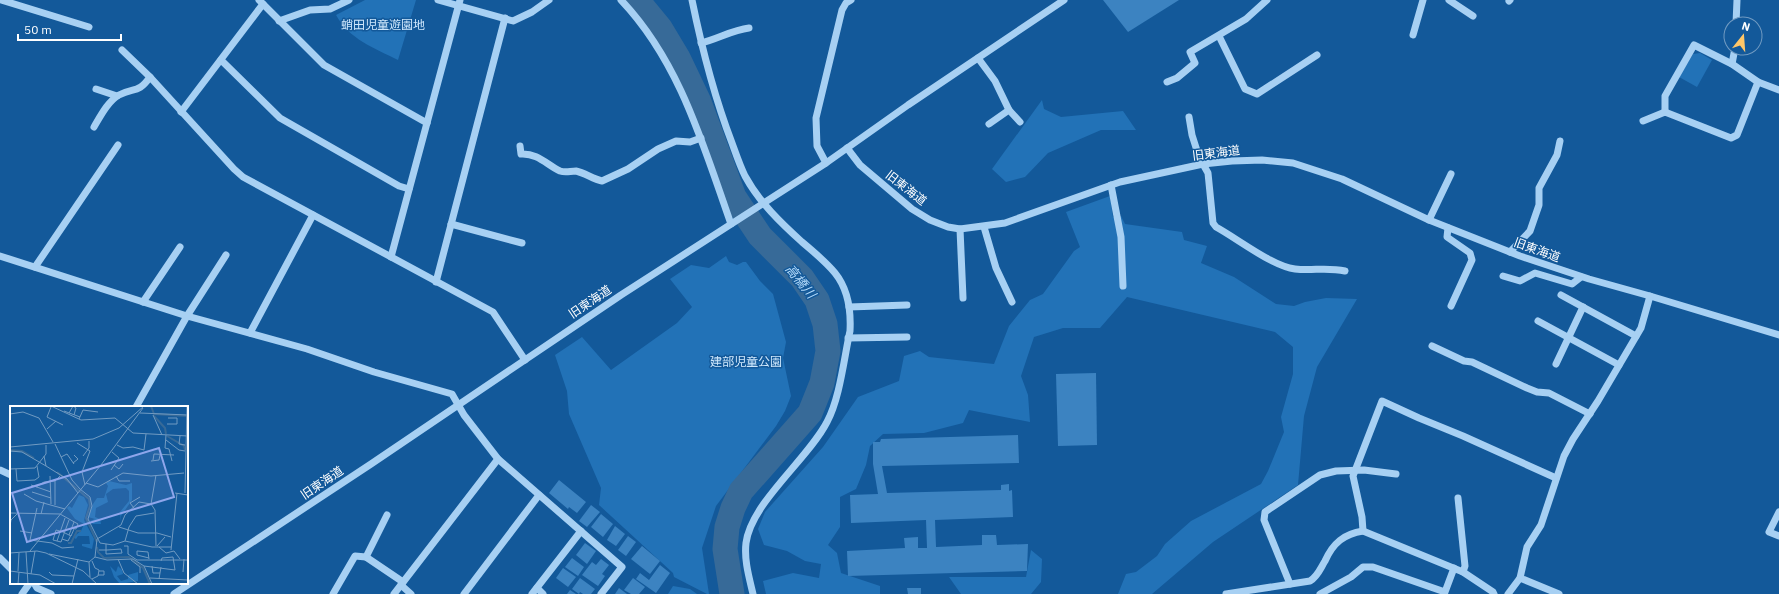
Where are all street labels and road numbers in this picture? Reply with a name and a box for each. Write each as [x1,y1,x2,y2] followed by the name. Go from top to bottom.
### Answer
[1191,142,1241,163] street label: 旧東海道
[883,167,930,208] street label: 旧東海道
[1512,234,1562,265] street label: 旧東海道
[566,282,614,321] street label: 旧東海道
[298,463,346,502] street label: 旧東海道

